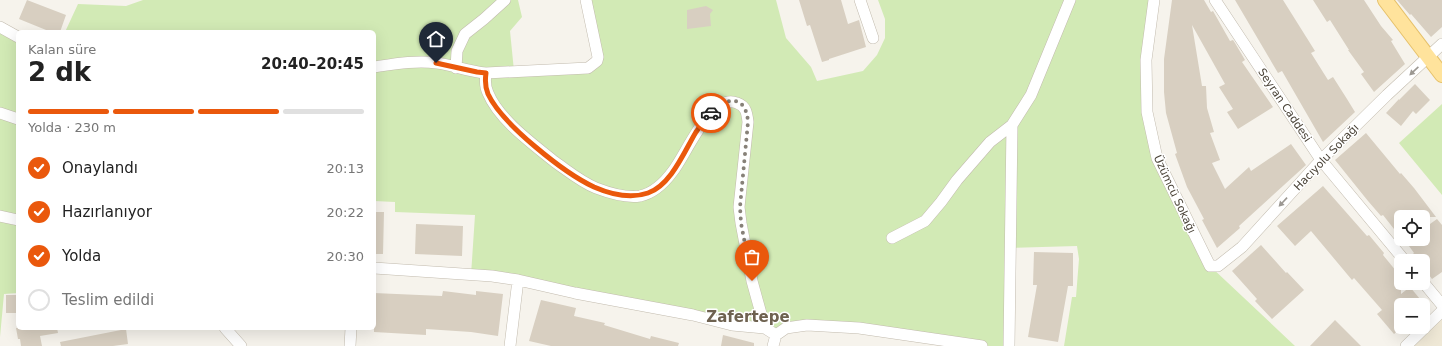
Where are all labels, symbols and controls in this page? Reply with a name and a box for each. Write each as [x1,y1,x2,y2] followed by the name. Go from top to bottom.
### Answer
[419,22,453,63] pin
[425,28,447,50] icon: home
[28,42,96,57] text: Kalan süre
[261,55,364,73] text: 20:40–20:45
[28,57,91,87] text: 2 dk
[1255,66,1314,145] street label: Seyran Caddesi
[1409,66,1419,75] one-way arrow
[691,93,731,133] courier
[700,102,722,124] icon: car
[28,120,116,135] text: Yolda · 230 m
[1291,121,1361,193] street label: Hacıyolu Sokağı
[1151,153,1198,235] street label: Üzümcü Sokağı
[28,157,50,179] icon: check
[62,159,138,177] text: Onaylandı
[327,161,364,176] text: 20:13
[1278,197,1287,208] one-way arrow
[28,201,50,223] icon: check
[62,203,152,221] text: Hazırlanıyor
[327,205,364,220] text: 20:22
[1394,210,1430,334] map controls
[1394,210,1430,246] button: locate
[735,240,769,281] pin
[28,245,50,267] icon: check
[741,246,763,268] icon: bag
[62,247,101,265] text: Yolda
[327,249,364,264] text: 20:30
[1394,254,1430,290] button: +
[62,291,154,309] text: Teslim edildi
[1394,298,1430,334] button: −
[706,308,790,326] district label: Zafertepe

